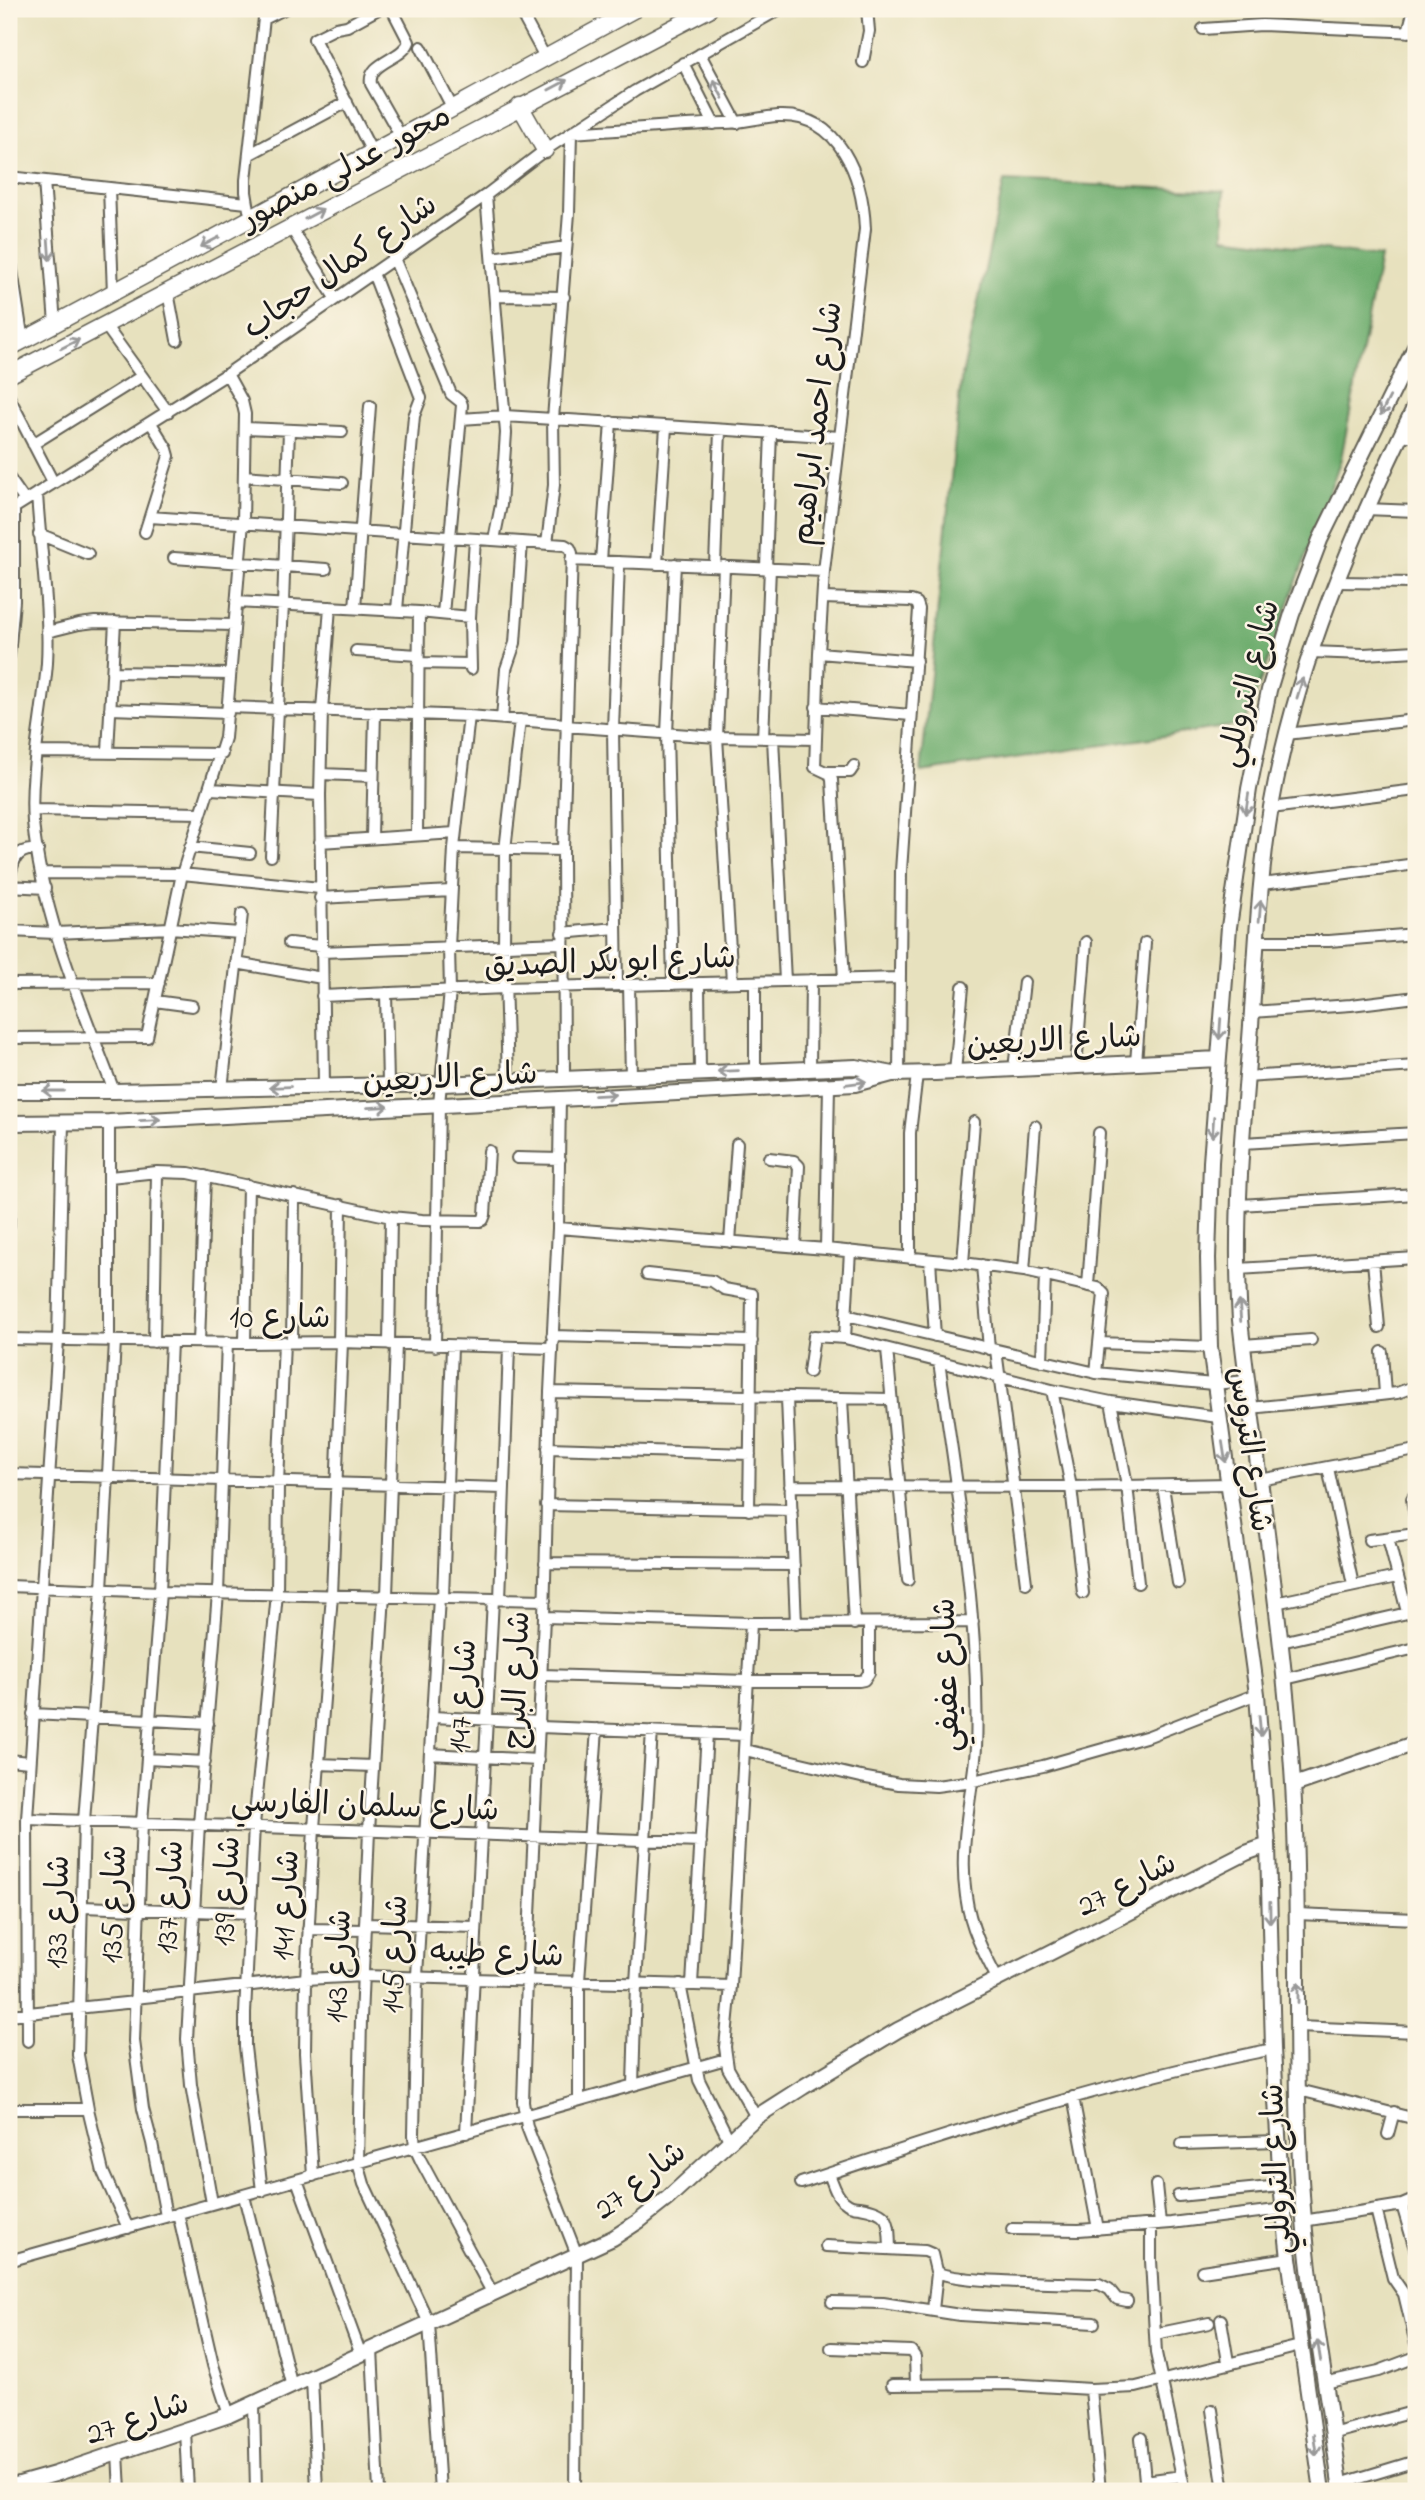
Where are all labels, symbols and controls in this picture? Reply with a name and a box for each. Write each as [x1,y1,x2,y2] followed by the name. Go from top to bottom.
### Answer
[548,78,568,92] one-way arrow
[711,79,725,99] one-way arrow
[230,94,460,246] street label: محور عدلى منصور
[234,183,448,353] street label: شارع كمال حجاب
[303,206,323,220] one-way arrow
[200,235,221,249] one-way arrow
[43,238,56,260] one-way arrow
[780,299,857,548] street label: شارع احمد ابراهيم
[59,336,79,350] one-way arrow
[1378,395,1392,416] one-way arrow
[1207,595,1295,773] street label: شارع التروللي
[1294,677,1307,699] one-way arrow
[1240,792,1253,815] one-way arrow
[1254,900,1267,923] one-way arrow
[483,936,737,991] street label: شارع ابو بكر الصديق
[965,1014,1143,1071] street label: شارع الاربعين
[1213,1018,1226,1040] one-way arrow
[361,1051,539,1108] street label: شارع الاربعين
[717,1065,740,1078] one-way arrow
[845,1076,867,1089] one-way arrow
[269,1080,292,1093] one-way arrow
[42,1084,65,1098] one-way arrow
[593,1089,616,1102] one-way arrow
[366,1101,389,1114] one-way arrow
[139,1113,162,1126] one-way arrow
[1207,1115,1220,1138] one-way arrow
[229,1296,331,1343] street label: شارع 10
[1233,1301,1246,1323] one-way arrow
[1214,1364,1283,1535] street label: شارع التروس
[1218,1440,1231,1462] one-way arrow
[922,1597,976,1753] street label: شارع عفيفي
[493,1610,544,1750] street label: شارع البرج
[438,1638,491,1754] street label: شارع 147
[1254,1714,1267,1736] one-way arrow
[230,1779,500,1837] street label: شارع سلمان الفارسي
[202,1835,255,1947] street label: شارع 139
[145,1839,198,1955] street label: شارع 137
[1070,1841,1186,1931] street label: شارع 27
[90,1844,141,1964] street label: شارع 135
[261,1849,314,1962] street label: شارع 141
[35,1855,84,1969] street label: شارع 133
[371,1894,422,2014] street label: شارع 145
[1263,1902,1277,1925] one-way arrow
[315,1908,366,2024] street label: شارع 143
[429,1930,564,1981] street label: شارع طيبه
[1291,1981,1305,2004] one-way arrow
[1251,2082,1307,2256] street label: شارع التروللي
[585,2131,698,2233] street label: شارع 27
[1312,2340,1325,2363] one-way arrow
[80,2381,196,2460] street label: شارع 27
[1309,2433,1322,2456] one-way arrow

